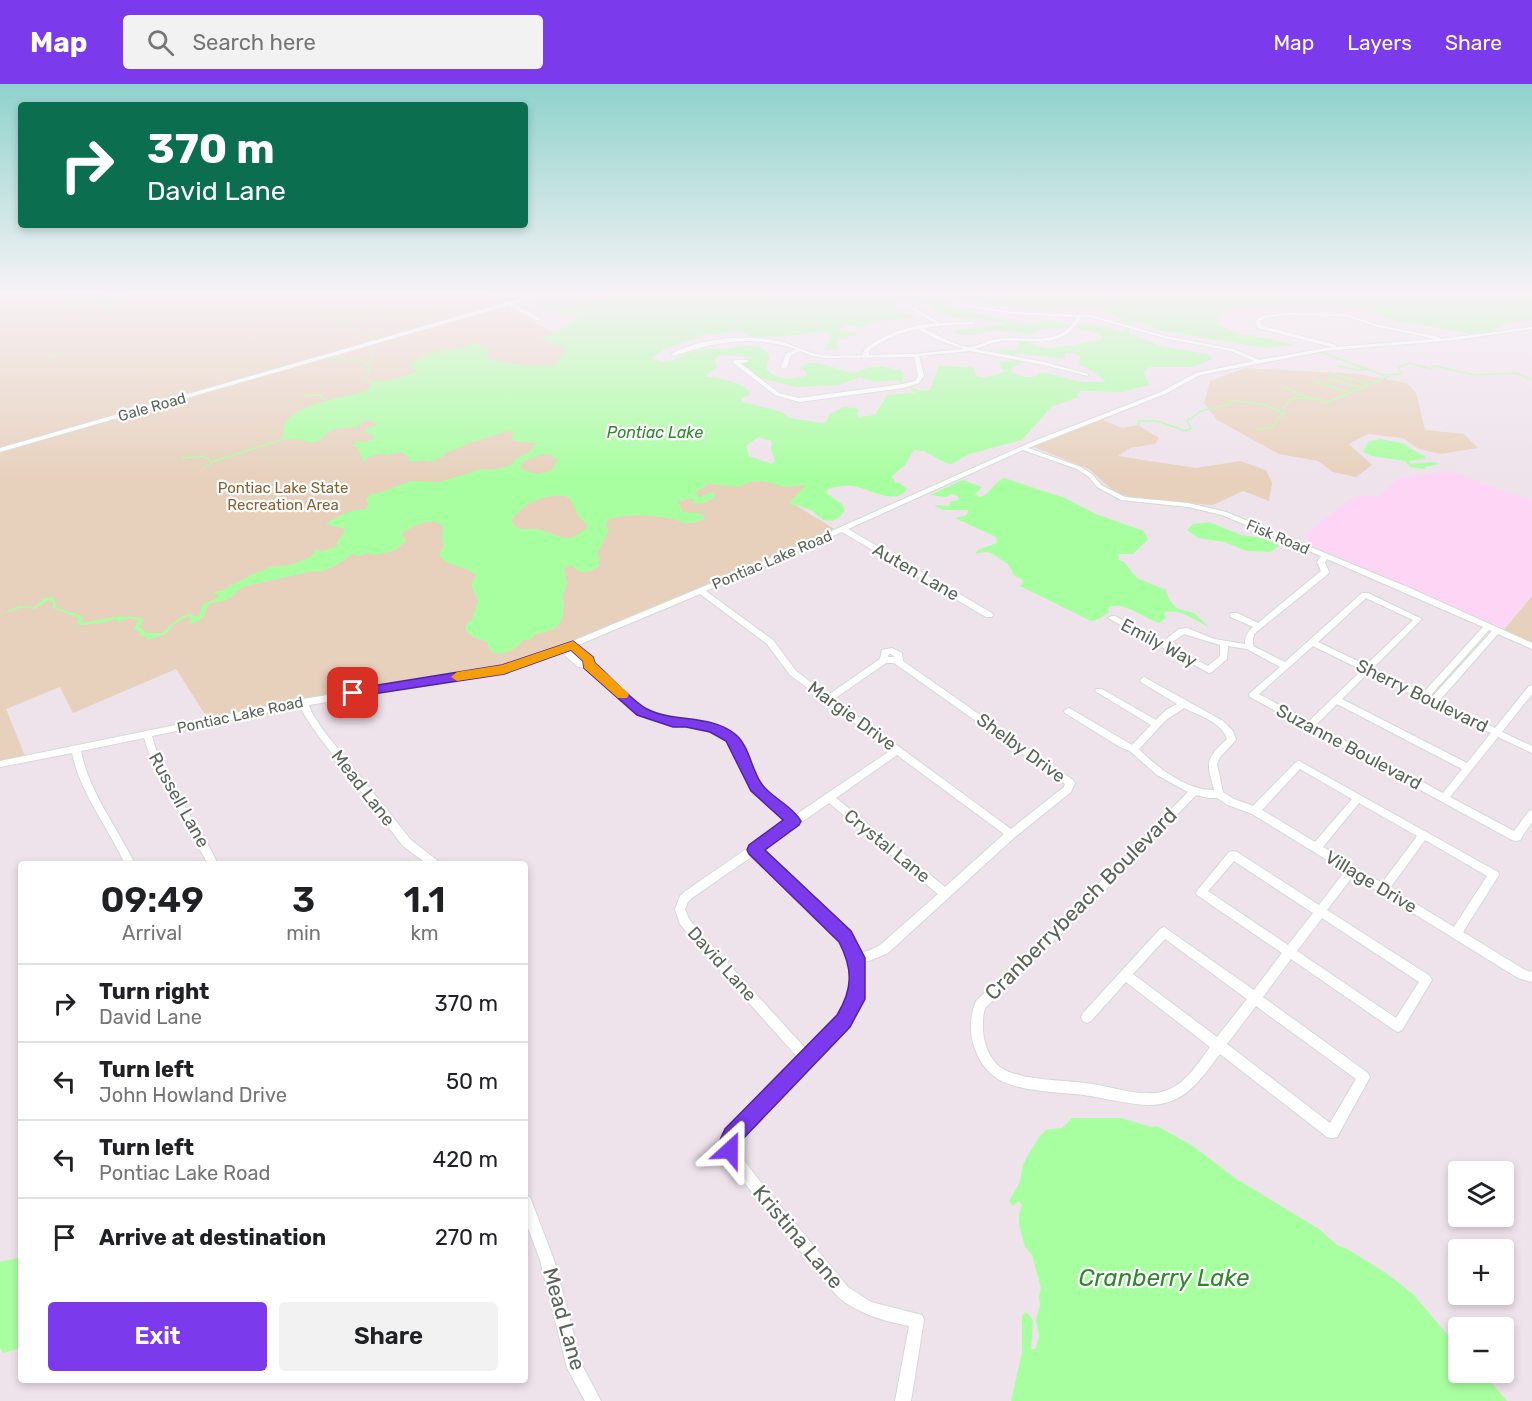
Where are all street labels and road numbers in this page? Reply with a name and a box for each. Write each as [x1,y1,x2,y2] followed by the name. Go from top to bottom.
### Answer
[116,389,188,425] street label: Gale Road
[1244,516,1312,558] street label: Fisk Road
[709,527,835,593] street label: Pontiac Lake Road
[869,538,963,606] street label: Auten Lane
[1117,614,1201,672] street label: Emily Way
[1352,655,1492,737] street label: Sherry Boulevard
[804,677,900,755] street label: Margie Drive
[175,693,305,737] street label: Pontiac Lake Road
[1272,699,1426,795] street label: Suzanne Boulevard
[972,708,1070,788] street label: Shelby Drive
[326,746,400,830] street label: Mead Lane
[144,749,214,851] street label: Russell Lane
[979,802,1182,1005] street label: Cranberrybeach Boulevard
[839,805,935,887] street label: Crystal Lane
[1321,846,1421,918] street label: Village Drive
[683,922,761,1006] street label: David Lane
[748,1180,849,1293] street label: Kristina Lane
[538,1265,591,1373] street label: Mead Lane

